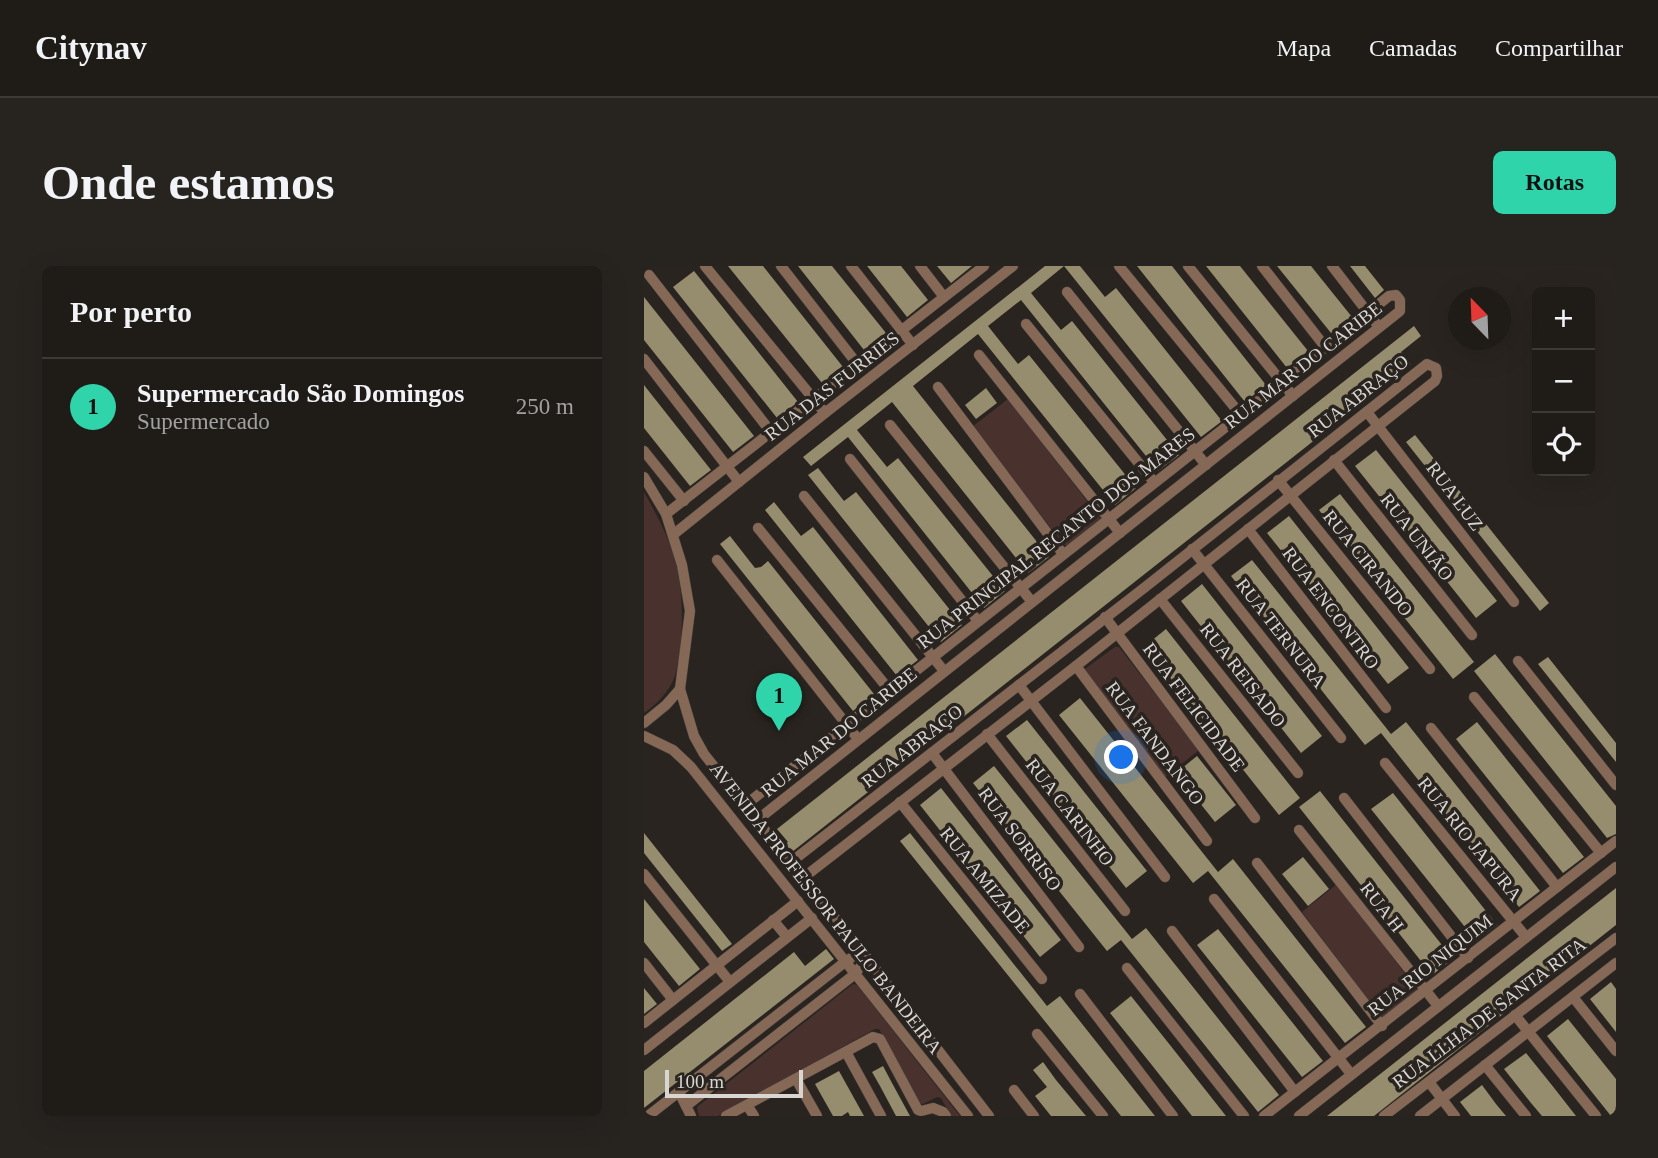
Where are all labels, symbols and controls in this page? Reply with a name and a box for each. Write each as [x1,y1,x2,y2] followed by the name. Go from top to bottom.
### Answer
[35,30,147,66] text: Citynav
[1276,35,1331,61] text: Mapa
[1369,35,1457,61] text: Camadas
[1495,35,1623,61] text: Compartilhar
[1493,151,1616,214] button: Rotas
[42,155,335,210] text: Onde estamos
[1448,287,1511,350] north arrow
[1532,287,1595,476] map controls
[1532,287,1595,350] button: +
[70,295,192,328] text: Por perto
[1220,297,1386,433] street label: RUA MAR DO CARIBE
[761,327,903,445] street label: RUA DAS FURRIES
[1303,350,1413,442] street label: RUA ABRAÇO
[1532,350,1595,413] button: −
[137,379,464,408] text: Supermercado São Domingos
[87,394,99,419] text: 1
[516,394,574,419] text: 250 m
[137,409,270,434] text: Supermercado
[1532,413,1595,476] button: locate
[913,423,1199,653] street label: RUA PRINCIPAL RECANTO DOS MARES
[1422,457,1488,535] street label: RUA LUZ
[1376,489,1458,585] street label: RUA UNIÃO
[1319,506,1417,620] street label: RUA CIRANDO
[1278,543,1384,673] street label: RUA ENCONTRO
[1232,574,1330,692] street label: RUA TERNURA
[1196,619,1290,731] street label: RUA REISADO
[1139,639,1249,775] street label: RUA FELICIDADE
[757,663,921,801] street label: RUA MAR DO CARIBE
[756,673,802,731] pin: 1
[1102,677,1208,809] street label: RUA FANDANGO
[857,700,967,792] street label: RUA ABRAÇO
[1104,740,1138,774] your location
[1022,754,1118,870] street label: RUA CARINHO
[706,758,946,1058] street label: AVENIDA PROFESSOR PAULO BANDEIRA
[1414,773,1527,905] street label: RUA RIO JAPURA
[974,783,1066,895] street label: RUA SORRISO
[936,823,1034,937] street label: RUA AMIZADE
[1356,878,1408,936] street label: RUA H
[1364,910,1496,1020] street label: RUA RIO NIQUIM
[1388,933,1590,1093] street label: RUA LLHA DE SANTA RITA
[665,1067,803,1099] scale bar
[676,1071,724,1092] text: 100 m

